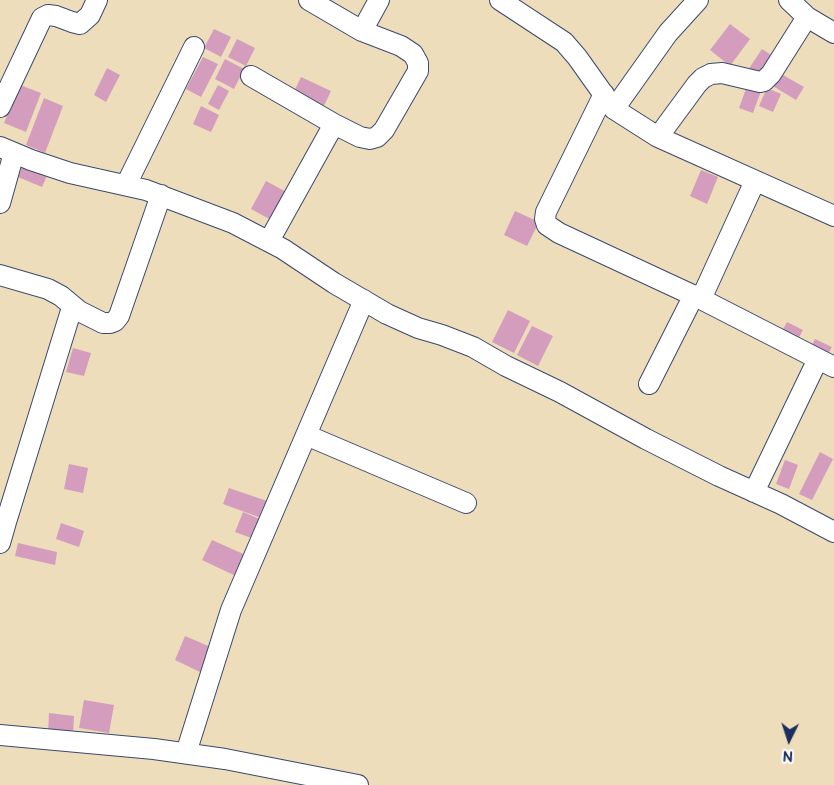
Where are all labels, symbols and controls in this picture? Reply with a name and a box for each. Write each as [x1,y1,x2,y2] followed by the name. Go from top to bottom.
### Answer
[764,715,814,765] north arrow
[782,747,794,764] text: N

